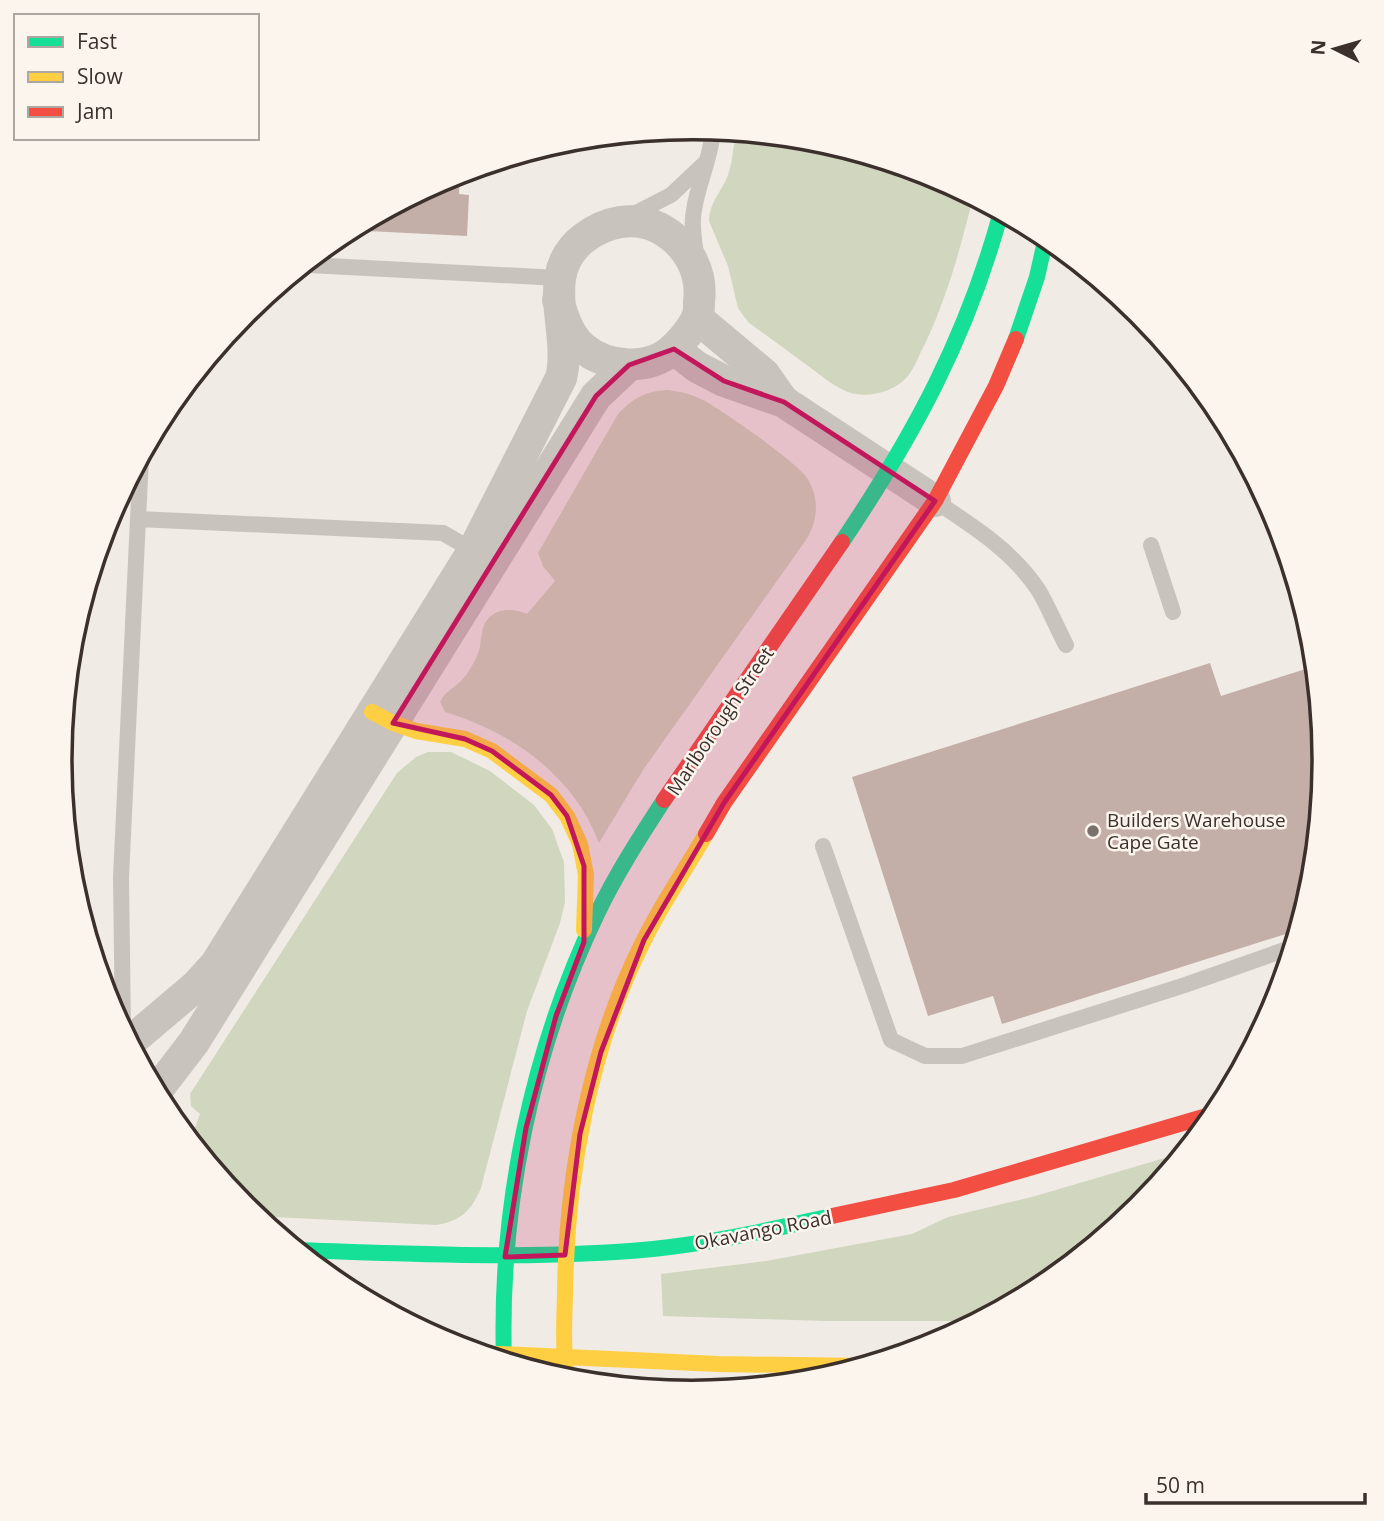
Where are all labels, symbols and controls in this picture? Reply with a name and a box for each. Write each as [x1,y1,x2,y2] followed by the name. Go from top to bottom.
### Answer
[14,14,259,140] legend
[1300,14,1370,84] north arrow
[77,27,117,55] text: Fast
[1304,39,1332,56] text: N
[77,62,123,90] text: Slow
[75,97,114,125] text: Jam
[661,641,780,800] street label: Marlborough Street
[1107,807,1286,855] place label: Builders Warehouse Cape Gate
[1085,823,1101,839] marker: Builders Warehouse Cape Gate
[692,1204,834,1256] street label: Okavango Road
[1146,1462,1365,1506] scale bar
[1156,1471,1205,1499] text: 50 m

